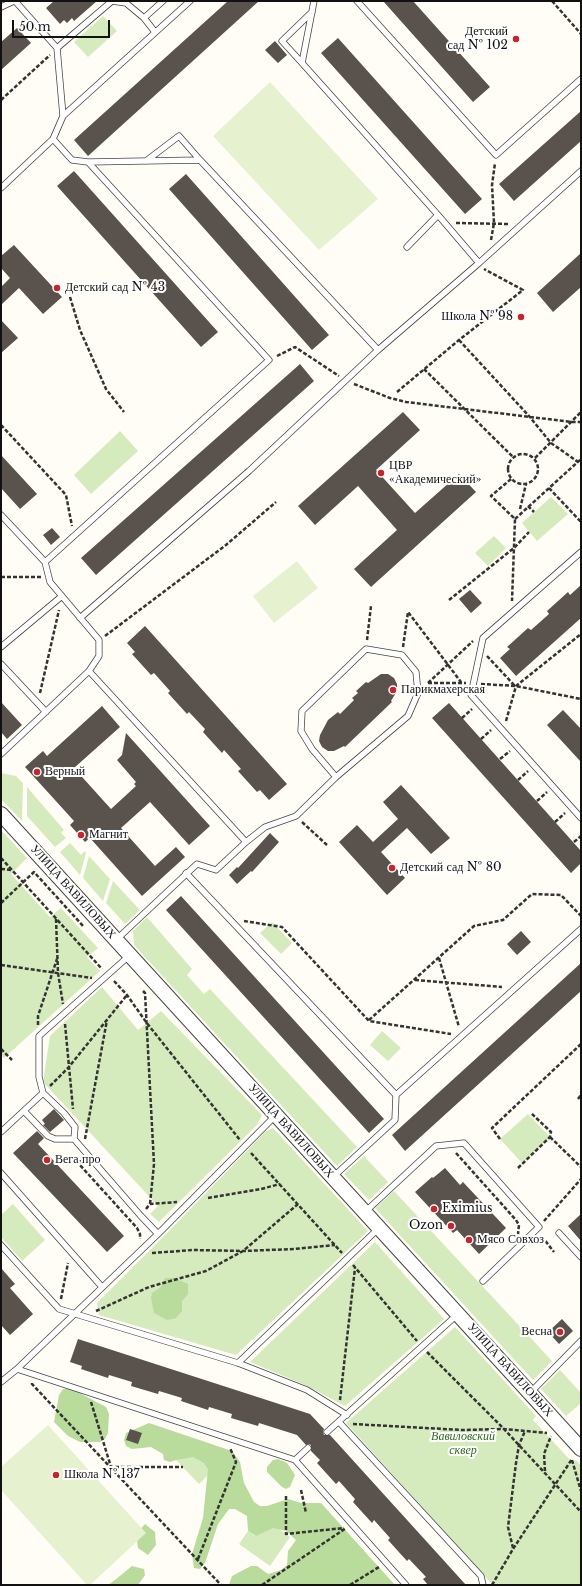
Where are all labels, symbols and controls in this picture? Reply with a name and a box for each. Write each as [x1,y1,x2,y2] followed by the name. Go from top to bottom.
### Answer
[14,12,112,38] scale bar
[19,19,51,34] text: 50 m
[447,25,508,53] place label: Детский сад № 102
[511,34,521,44] marker: Детский сад № 102
[65,281,165,295] place label: Детский сад № 43
[52,283,62,293] marker: Детский сад № 43
[441,310,513,324] place label: Школа № 98
[516,312,526,322] marker: Школа № 98
[389,459,481,487] place label: ЦВР «Академический»
[376,468,386,478] marker: ЦВР «Академический»
[401,683,485,697] place label: Парикмахерская
[388,685,398,695] marker: Парикмахерская
[45,765,85,779] place label: Верный
[32,767,42,777] marker: Верный
[89,828,128,842] place label: Магнит
[76,830,86,840] marker: Магнит
[27,842,119,942] street label: УЛИЦА ВАВИЛОВЫХ
[400,861,502,875] place label: Детский сад № 80
[387,863,397,873] marker: Детский сад № 80
[245,1081,337,1181] street label: УЛИЦА ВАВИЛОВЫХ
[55,1153,100,1167] place label: Вега про
[42,1155,52,1165] marker: Вега про
[442,1202,493,1216] place label: Eximius
[429,1204,439,1214] marker: Eximius
[409,1219,443,1233] place label: Ozon
[446,1221,456,1231] marker: Ozon
[477,1233,544,1247] place label: Мясо Совхоз
[464,1235,474,1245] marker: Мясо Совхоз
[464,1320,556,1420] street label: УЛИЦА ВАВИЛОВЫХ
[521,1325,552,1339] place label: Весна
[555,1327,565,1337] marker: Весна
[431,1430,495,1458] park label: Вавиловский сквер
[64,1468,140,1482] place label: Школа № 137
[51,1470,61,1480] marker: Школа № 137

